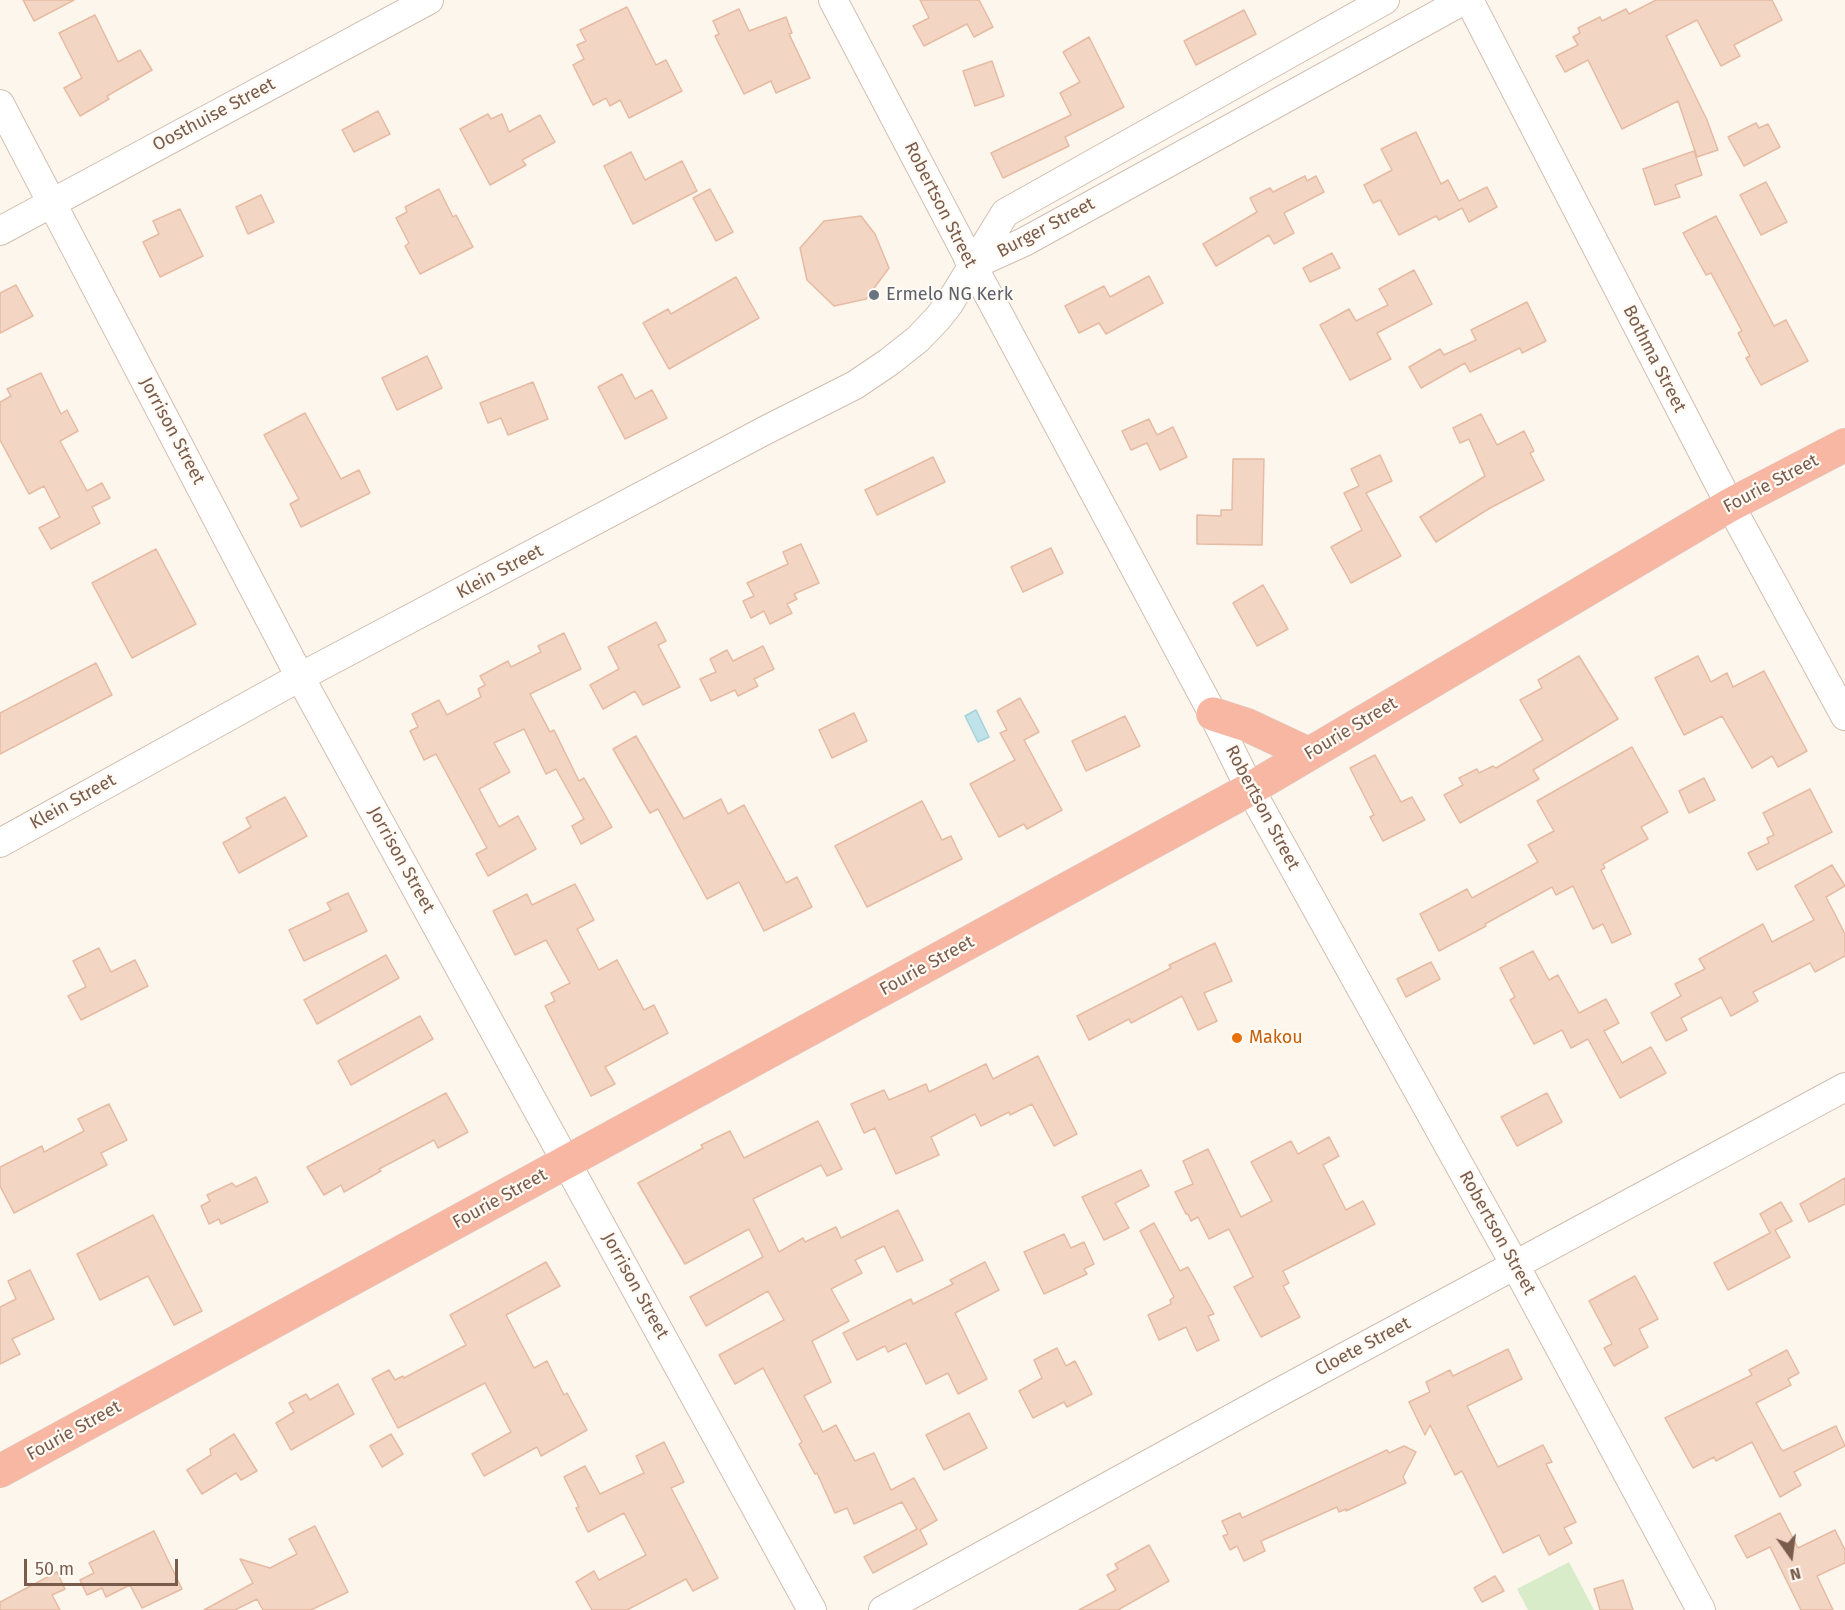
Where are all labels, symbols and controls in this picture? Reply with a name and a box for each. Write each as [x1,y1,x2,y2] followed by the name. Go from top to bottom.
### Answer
[149,74,279,156] street label: Oosthuise Street
[899,139,981,271] street label: Robertson Street
[993,193,1099,263] street label: Burger Street
[886,284,1013,306] place label: Ermelo NG Kerk
[867,288,881,302] marker: Ermelo NG Kerk
[1618,302,1690,416] street label: Bothma Street
[135,374,209,488] street label: Jorrison Street
[1720,450,1822,518] street label: Fourie Street
[453,540,547,604] street label: Klein Street
[1301,693,1401,765] street label: Fourie Street
[1220,742,1304,874] street label: Robertson Street
[26,770,120,834] street label: Klein Street
[363,803,439,917] street label: Jorrison Street
[876,931,978,1001] street label: Fourie Street
[1249,1027,1303,1049] place label: Makou
[1230,1031,1244,1045] marker: Makou
[449,1164,551,1234] street label: Fourie Street
[1454,1167,1540,1299] street label: Robertson Street
[597,1229,673,1343] street label: Jorrison Street
[1312,1313,1414,1381] street label: Cloete Street
[23,1396,125,1466] street label: Fourie Street
[1761,1526,1821,1586] north arrow
[27,1547,182,1585] scale bar
[35,1558,74,1580] text: 50 m
[1788,1563,1803,1584] text: N

